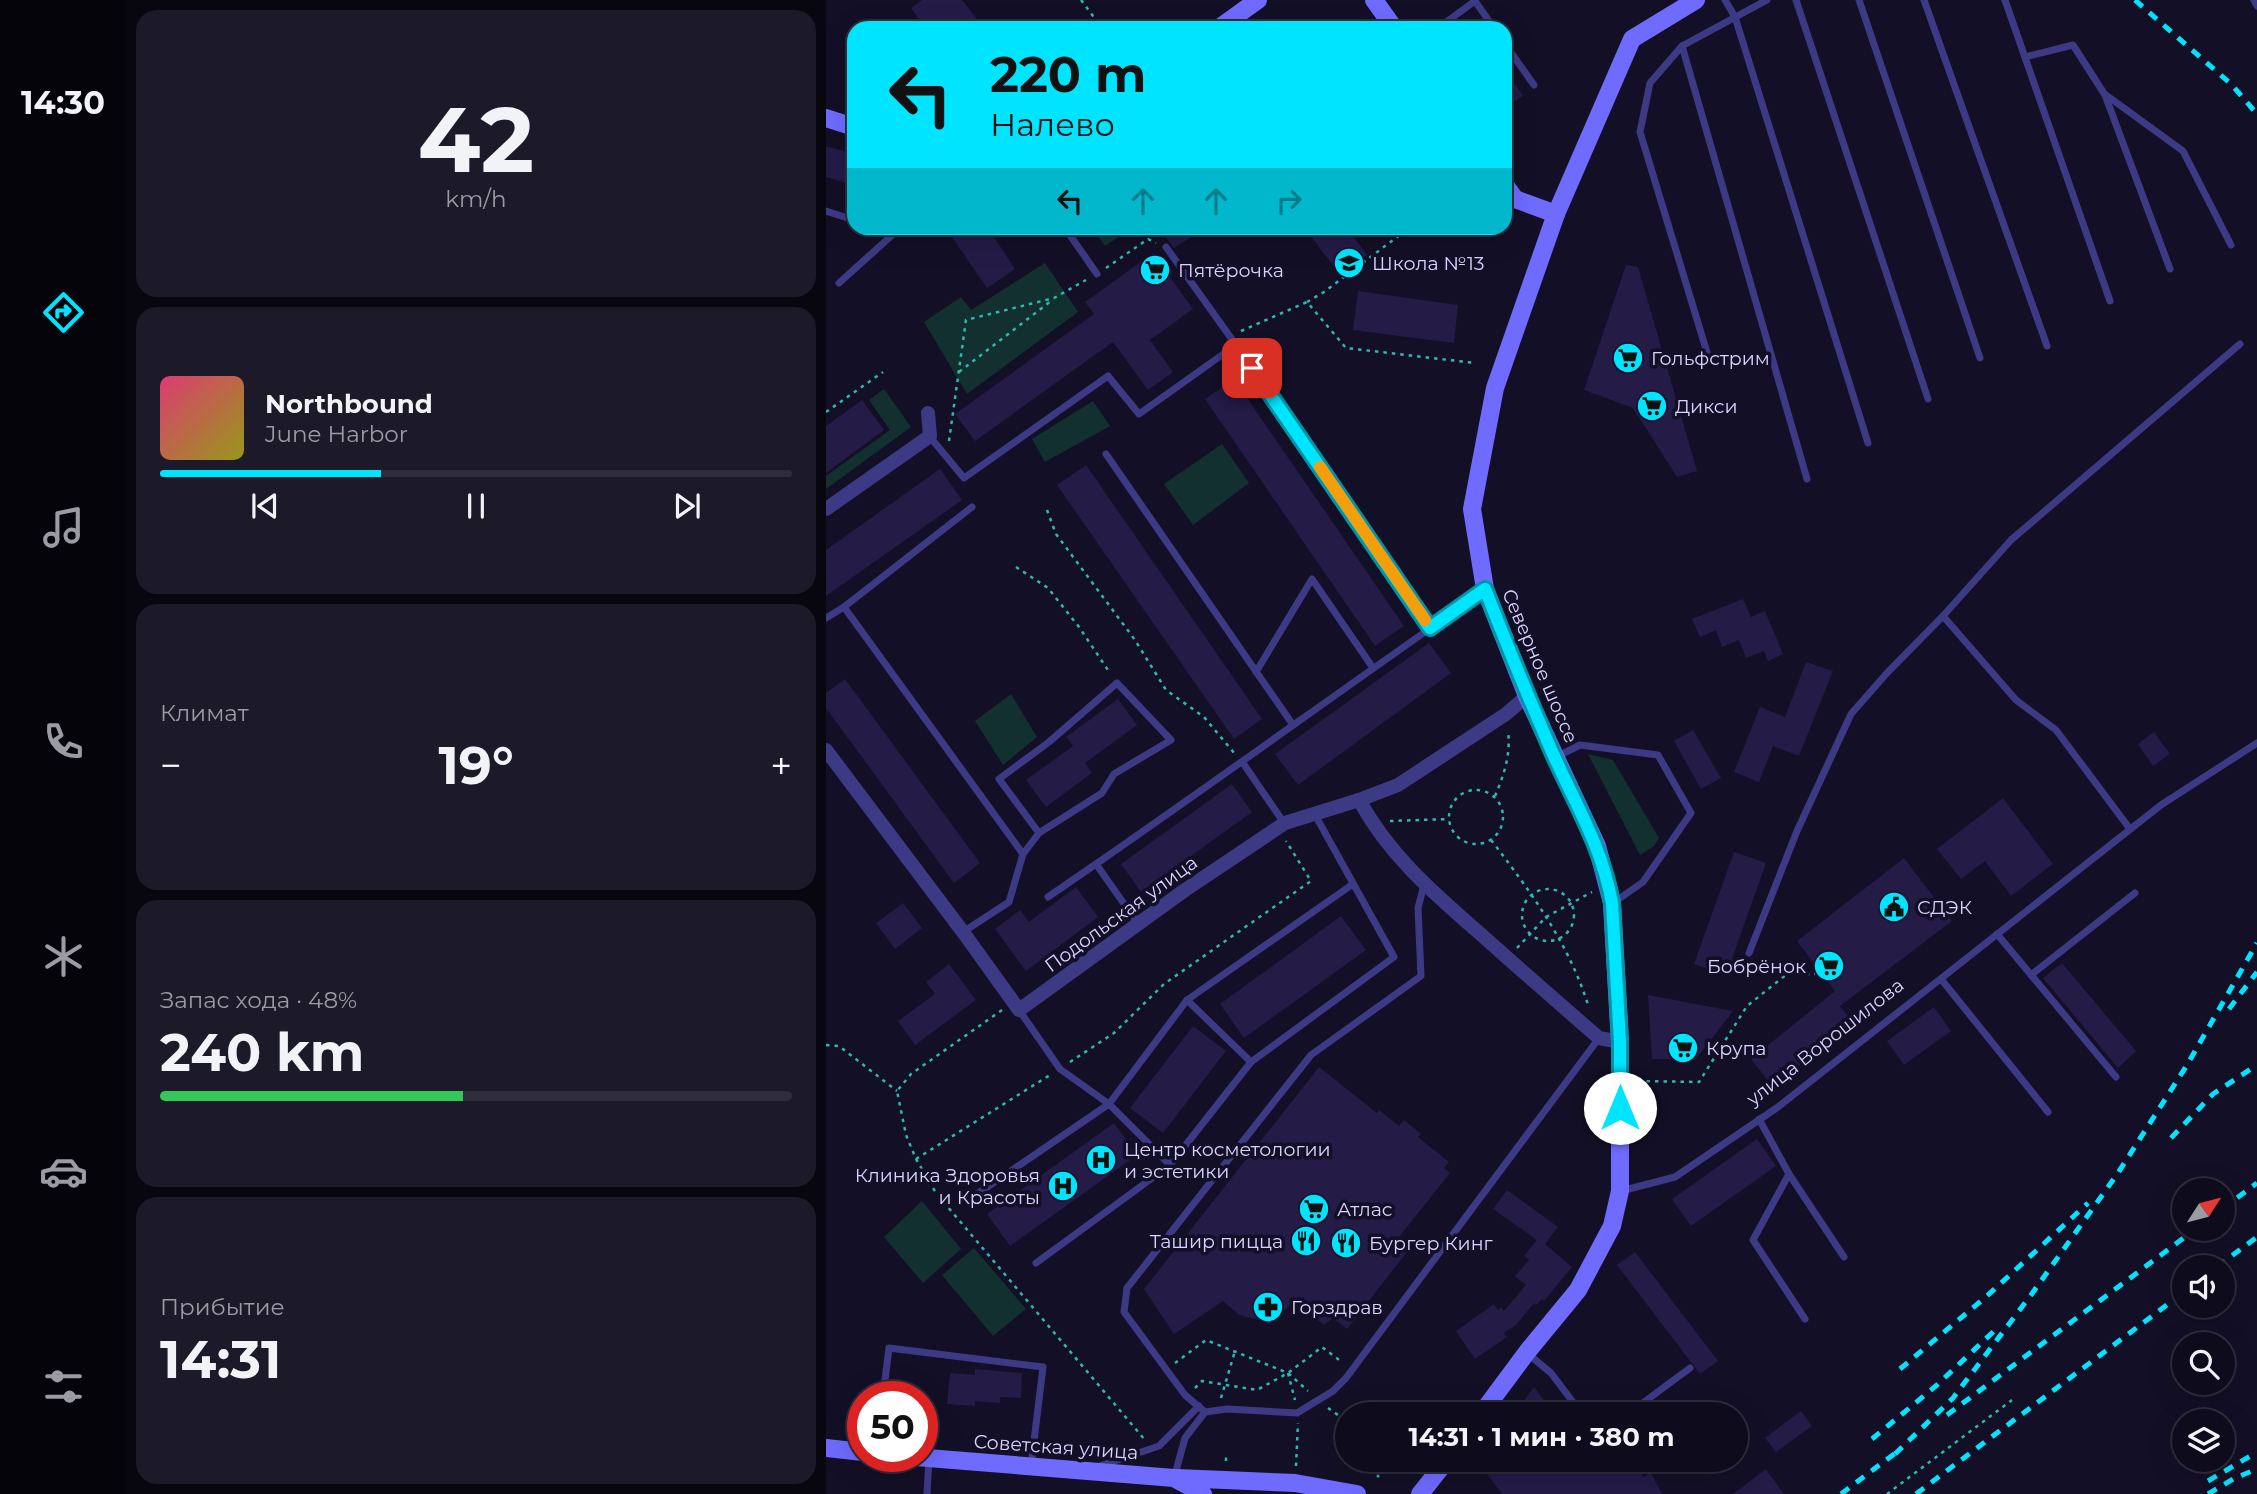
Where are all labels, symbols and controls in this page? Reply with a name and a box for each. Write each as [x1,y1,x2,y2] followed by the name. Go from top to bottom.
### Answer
[990,45,1146,104] text: 220 m
[875,49,966,140] icon: left
[21,83,105,122] text: 14:30
[418,84,534,195] text: 42
[990,105,1115,144] text: Налево
[1051,182,1089,220] icon: left
[1124,182,1162,220] icon: ahead
[1197,182,1235,220] icon: ahead
[1270,182,1308,220] icon: right
[445,185,507,213] text: km/h
[1332,246,1366,280] school or university icon: Школа №13
[1372,252,1485,275] place label: Школа №13
[1138,253,1172,287] supermarket icon: Пятёрочка
[1178,259,1284,282] place label: Пятёрочка
[39,288,88,337] icon: directions
[1222,338,1282,398] pin
[1611,341,1645,375] supermarket icon: Гольфстрим
[1651,347,1770,370] place label: Гольфстрим
[1233,349,1271,387] icon: arrive
[265,388,433,420] text: Northbound
[1635,389,1669,423] supermarket icon: Дикси
[1675,395,1738,418] place label: Дикси
[265,420,408,448] text: June Harbor
[246,487,284,525] icon: previous
[457,487,495,525] icon: pause
[668,487,706,525] icon: next
[39,503,88,552] icon: music
[1497,585,1583,747] street label: Северное шоссе
[160,699,249,727] text: Климат
[39,717,88,766] icon: phone
[438,734,514,797] text: 19°
[160,742,182,789] text: −
[770,742,792,789] text: +
[1040,851,1202,977] street label: Подольская улица
[1877,890,1911,924] public building icon: СДЭК
[1917,896,1972,919] place label: СДЭК
[39,932,88,981] icon: climate
[1812,949,1846,983] supermarket icon: Бобрёнок
[1707,955,1806,978] place label: Бобрёнок
[1741,973,1908,1111] street label: улица Ворошилова
[160,986,357,1014] text: Запас хода · 48%
[160,1021,364,1084] text: 240 km
[1666,1031,1700,1065] supermarket icon: Крупа
[1706,1037,1766,1060] place label: Крупа
[1583,1071,1657,1145] position arrow
[1124,1138,1331,1183] place label: Центр косметологии и эстетики
[1084,1143,1118,1177] hospital icon: Центр косметологии и эстетики
[39,1147,88,1196] icon: car
[855,1164,1040,1209] place label: Клиника Здоровья и Красоты
[1046,1169,1080,1203] hospital icon: Клиника Здоровья и Красоты
[2172,1178,2235,1241] north arrow
[2172,1178,2235,1472] map controls
[1297,1192,1331,1226] supermarket icon: Атлас
[1337,1198,1393,1221] place label: Атлас
[1289,1224,1323,1258] restaurant icon: Ташир пицца
[1329,1226,1363,1260] restaurant icon: Бургер Кинг
[1150,1230,1283,1253] place label: Ташир пицца
[1369,1232,1493,1255] place label: Бургер Кинг
[2172,1255,2235,1318] button: sound
[1251,1290,1285,1324] pharmacy icon: Горздрав
[160,1293,285,1321] text: Прибытие
[1291,1296,1383,1319] place label: Горздрав
[160,1328,281,1391] text: 14:31
[2172,1332,2235,1395] button: search
[39,1362,88,1411] icon: filters
[847,1381,938,1472] speed limit sign: 50
[2172,1409,2235,1472] button: layers
[1409,1421,1674,1453] text: 14:31 · 1 мин · 380 m
[973,1430,1139,1464] street label: Советская улица

